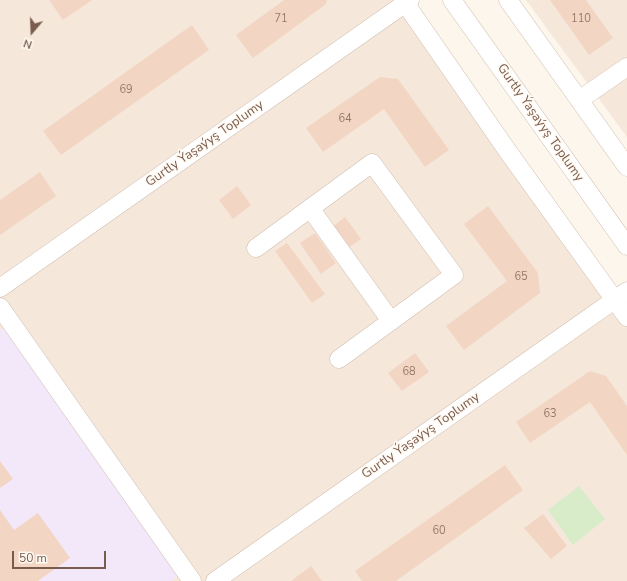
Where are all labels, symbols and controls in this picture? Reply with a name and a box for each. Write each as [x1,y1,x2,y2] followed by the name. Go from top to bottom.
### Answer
[12,12,52,52] north arrow
[274,12,288,26] house number: 71
[571,12,591,26] house number: 110
[22,35,34,52] text: N
[493,61,587,185] street label: Gurtly Ýaşaýyş Toplumy
[119,83,133,97] house number: 69
[143,97,267,191] street label: Gurtly Ýaşaýyş Toplumy
[338,112,352,126] house number: 64
[514,270,528,284] house number: 65
[402,365,416,379] house number: 68
[359,389,483,483] street label: Gurtly Ýaşaýyş Toplumy
[543,407,557,421] house number: 63
[432,524,446,538] house number: 60
[14,543,108,569] scale bar
[19,550,47,566] text: 50 m

